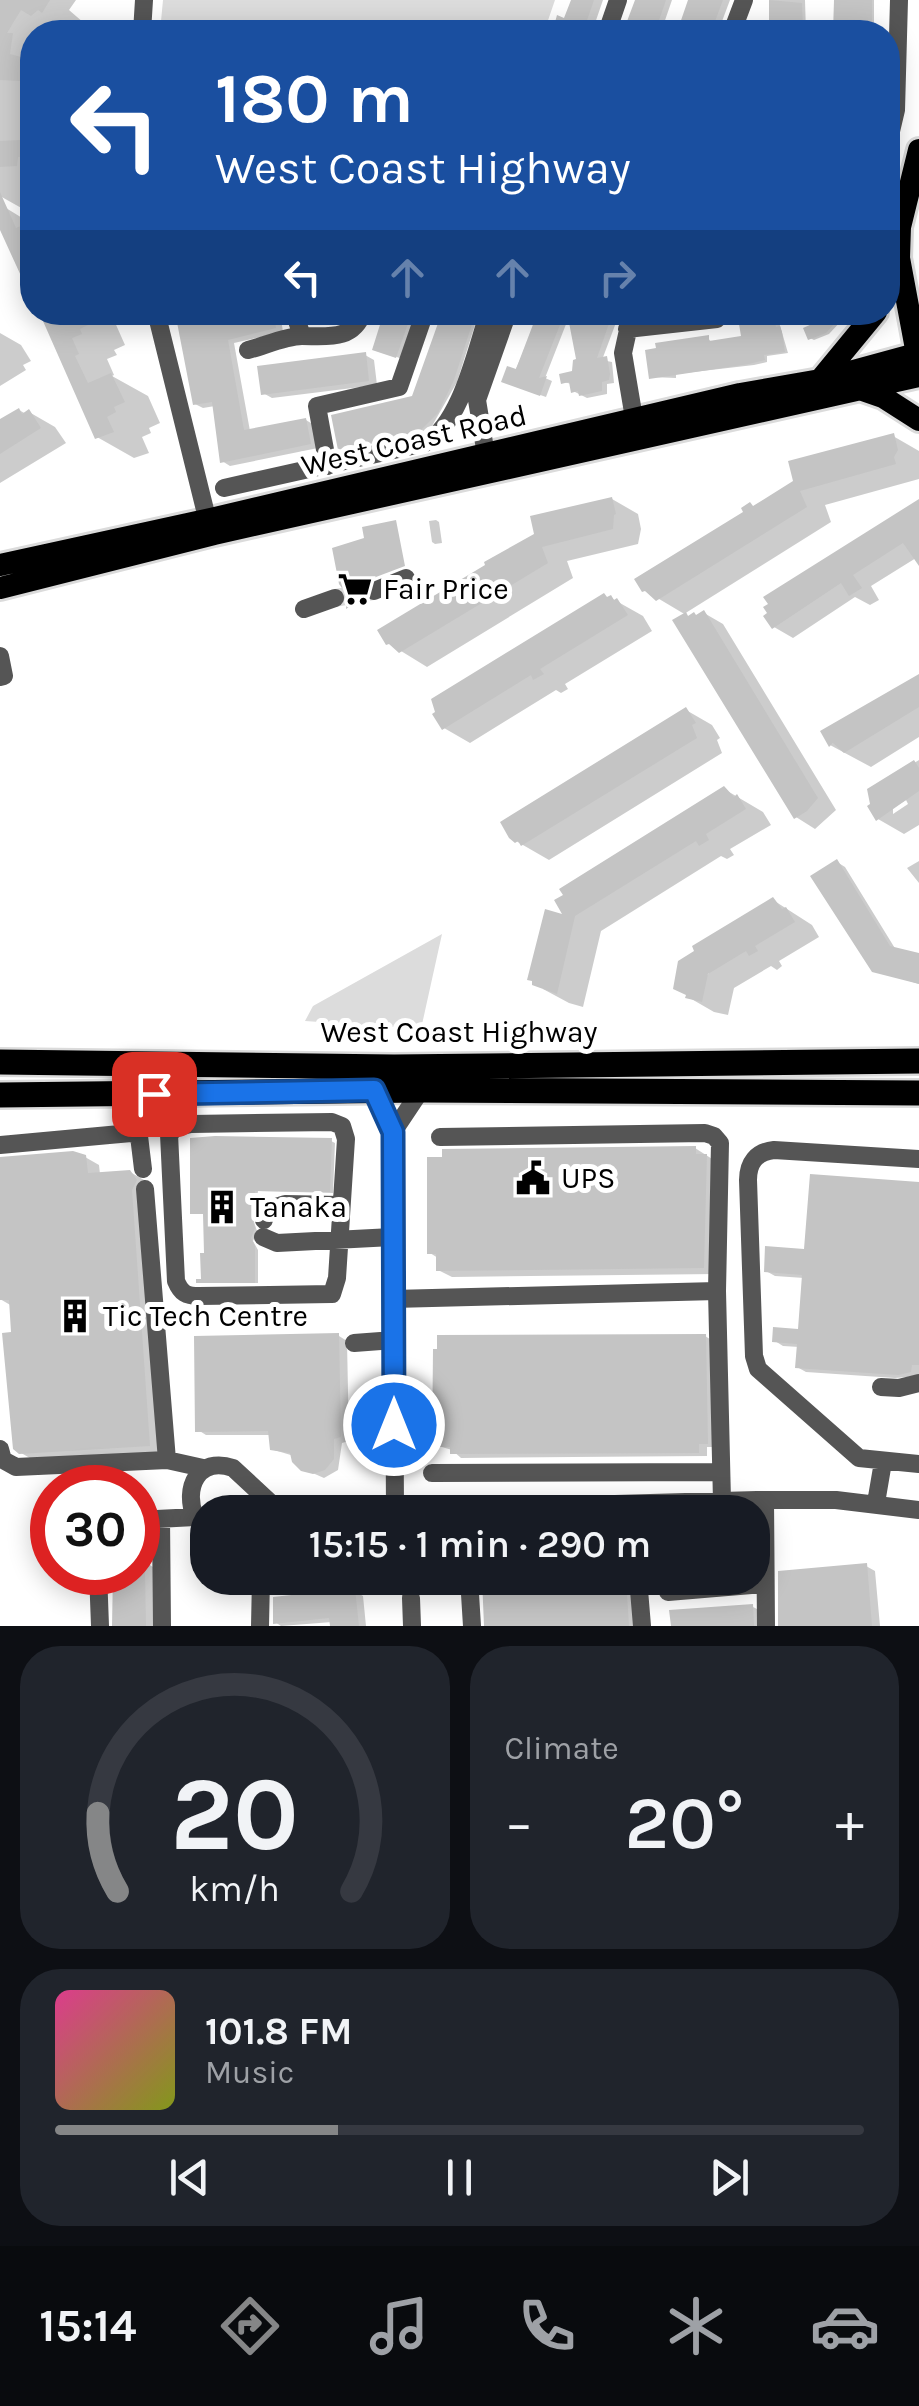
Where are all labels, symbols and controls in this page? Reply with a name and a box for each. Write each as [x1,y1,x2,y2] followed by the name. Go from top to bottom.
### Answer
[215,58,414,140] text: 180 m
[50,60,180,190] icon: left
[215,142,631,194] text: West Coast Highway
[275,250,330,305] icon: left
[380,250,435,305] icon: ahead
[485,250,540,305] icon: ahead
[590,250,645,305] icon: right
[298,397,530,483] street label: West Coast Road
[336,570,374,608] supermarket icon: Fair Price
[383,571,509,607] place label: Fair Price
[320,1014,598,1050] street label: West Coast Highway
[112,1052,197,1137] pin
[127,1067,182,1122] icon: arrive
[514,1159,552,1197] public building icon: UPS
[561,1160,615,1196] place label: UPS
[203,1188,241,1226] building icon: Tanaka
[250,1189,347,1225] place label: Tanaka
[56,1297,94,1335] building icon: Tic Tech Centre
[103,1298,308,1334] place label: Tic Tech Centre
[342,1373,446,1477] position arrow
[30,1465,160,1595] speed limit sign: 30
[309,1522,651,1567] text: 15:15 · 1 min · 290 m
[505,1730,619,1767] text: Climate
[170,1754,299,1875] text: 20
[624,1779,744,1867] text: 20°
[505,1791,533,1855] text: −
[835,1791,864,1855] text: +
[189,1868,280,1910] text: km/h
[205,2009,352,2054] text: 101.8 FM
[205,2054,294,2091] text: Music
[162,2150,217,2205] icon: previous
[432,2150,487,2205] icon: pause
[702,2150,757,2205] icon: next
[215,2291,285,2361] icon: directions
[364,2291,434,2361] icon: music
[512,2291,582,2361] icon: phone
[661,2291,731,2361] icon: climate
[810,2291,880,2361] icon: car
[39,2300,137,2352] text: 15:14

